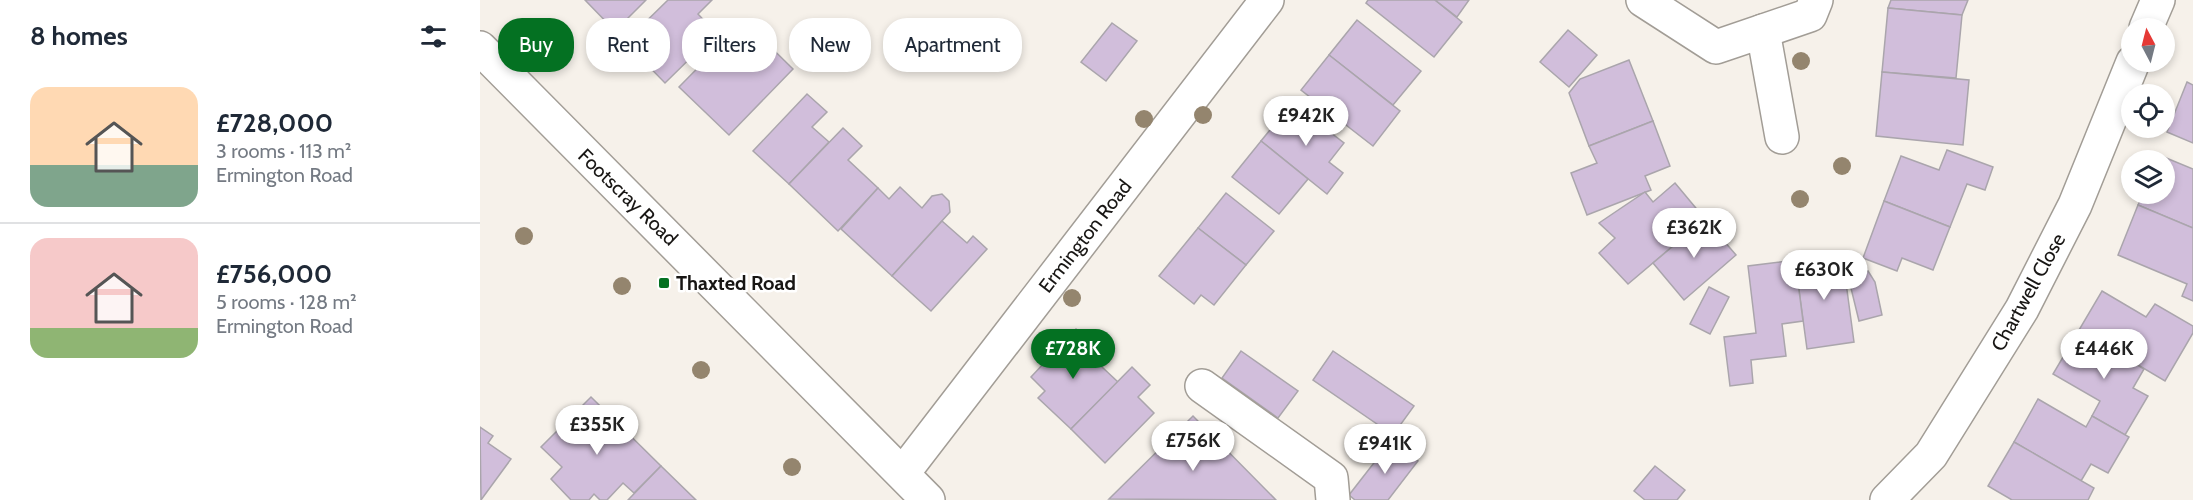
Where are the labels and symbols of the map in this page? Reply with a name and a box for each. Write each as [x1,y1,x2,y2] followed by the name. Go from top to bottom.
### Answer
[2121,18,2175,72] north arrow
[1264,96,1348,147] pin: £942K
[573,144,683,250] street label: Footscray Road
[1033,175,1137,297] street label: Ermington Road
[1652,208,1736,259] pin: £362K
[1986,229,2070,355] street label: Chartwell Close
[1782,250,1866,301] pin: £630K
[676,271,796,295] place label: Thaxted Road
[657,276,671,290] marker: Thaxted Road
[1031,329,1115,380] pin: £728K
[2062,329,2146,380] pin: £446K
[555,405,639,456] pin: £355K
[1151,421,1235,472] pin: £756K
[1343,424,1427,475] pin: £941K

